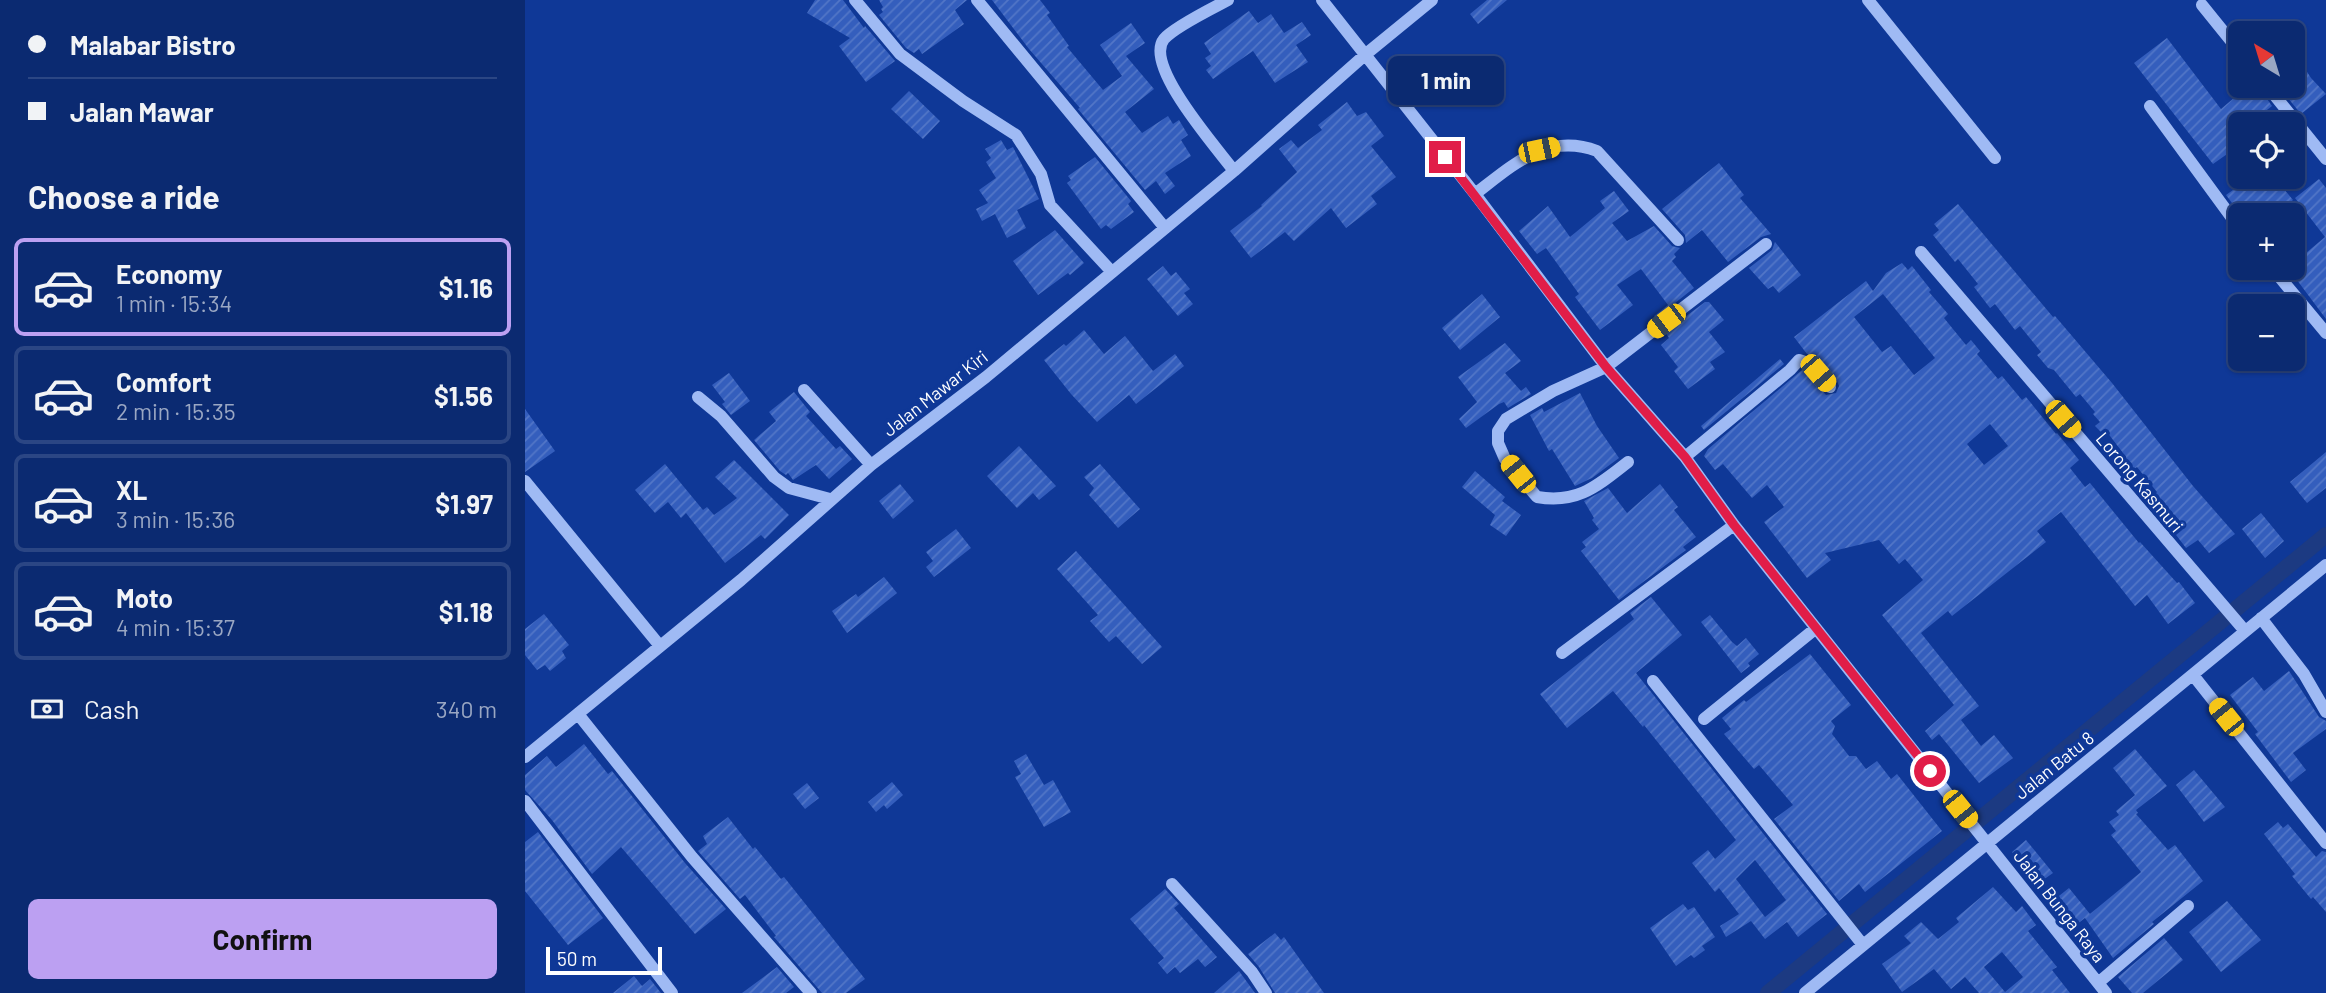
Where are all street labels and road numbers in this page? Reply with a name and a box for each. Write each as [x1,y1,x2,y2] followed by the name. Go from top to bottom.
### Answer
[878,345,992,441] street label: Jalan Mawar Kiri
[2092,428,2188,536] street label: Lorong Kasmuri
[2010,726,2098,804] street label: Jalan Batu 8
[2009,845,2111,967] street label: Jalan Bunga Raya

